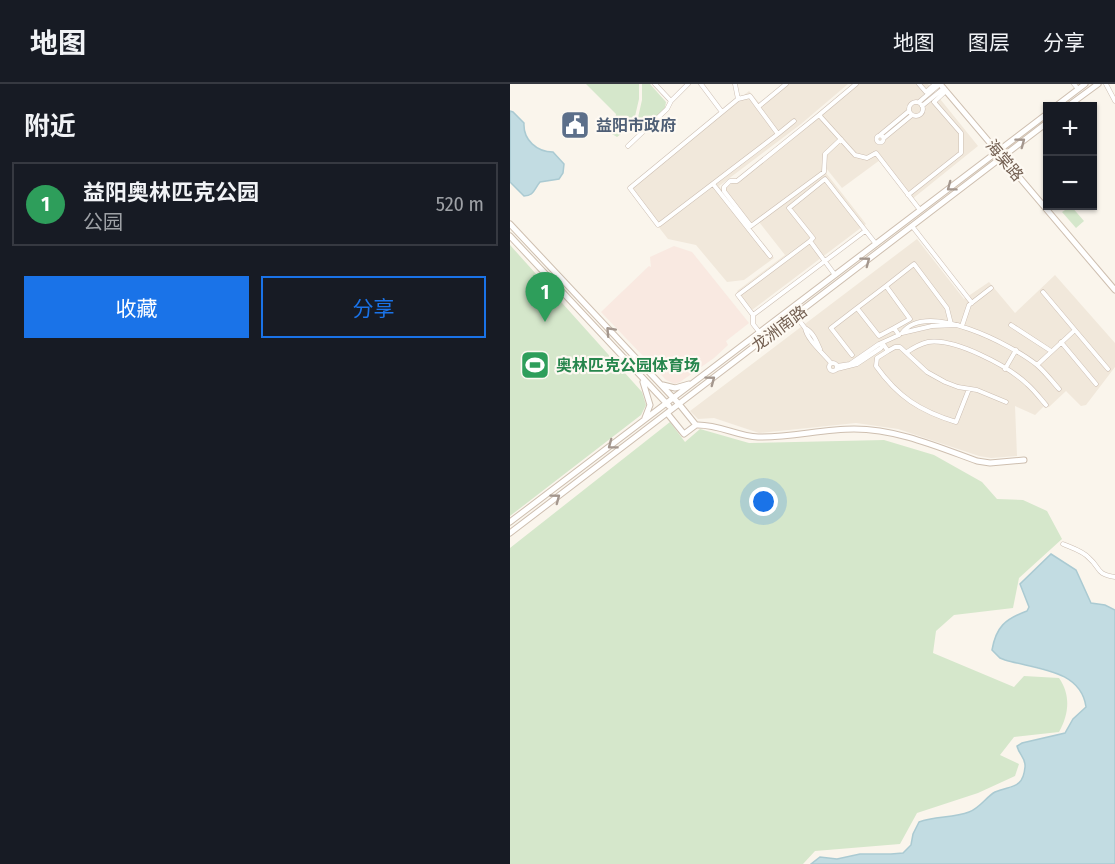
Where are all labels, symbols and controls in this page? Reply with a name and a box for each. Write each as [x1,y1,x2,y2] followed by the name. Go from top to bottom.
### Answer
[30,27,86,60] text: 地图
[893,30,935,56] text: 地图
[968,30,1010,56] text: 图层
[1043,30,1085,56] text: 分享
[1043,102,1097,210] map controls
[1043,102,1097,156] button: +
[559,109,591,141] public building icon: 益阳市政府
[24,111,76,142] text: 附近
[596,116,676,135] place label: 益阳市政府
[982,136,1027,185] street label: 海棠路
[1014,139,1025,150] one-way arrow
[1043,156,1097,210] button: −
[83,179,259,206] text: 益阳奥林匹克公园
[947,179,958,190] one-way arrow
[41,192,50,216] text: 1
[436,192,484,216] text: 520 m
[83,210,123,234] text: 公园
[860,257,871,268] one-way arrow
[525,272,564,322] pin: 1
[24,276,249,338] button: 收藏
[261,276,486,338] button: 分享
[748,302,811,355] street label: 龙洲南路
[607,327,618,338] one-way arrow
[519,349,551,381] sports icon: 奥林匹克公园体育场
[556,356,700,375] place label: 奥林匹克公园体育场
[705,376,716,387] one-way arrow
[608,437,619,448] one-way arrow
[749,487,778,516] your location
[550,494,561,505] one-way arrow

